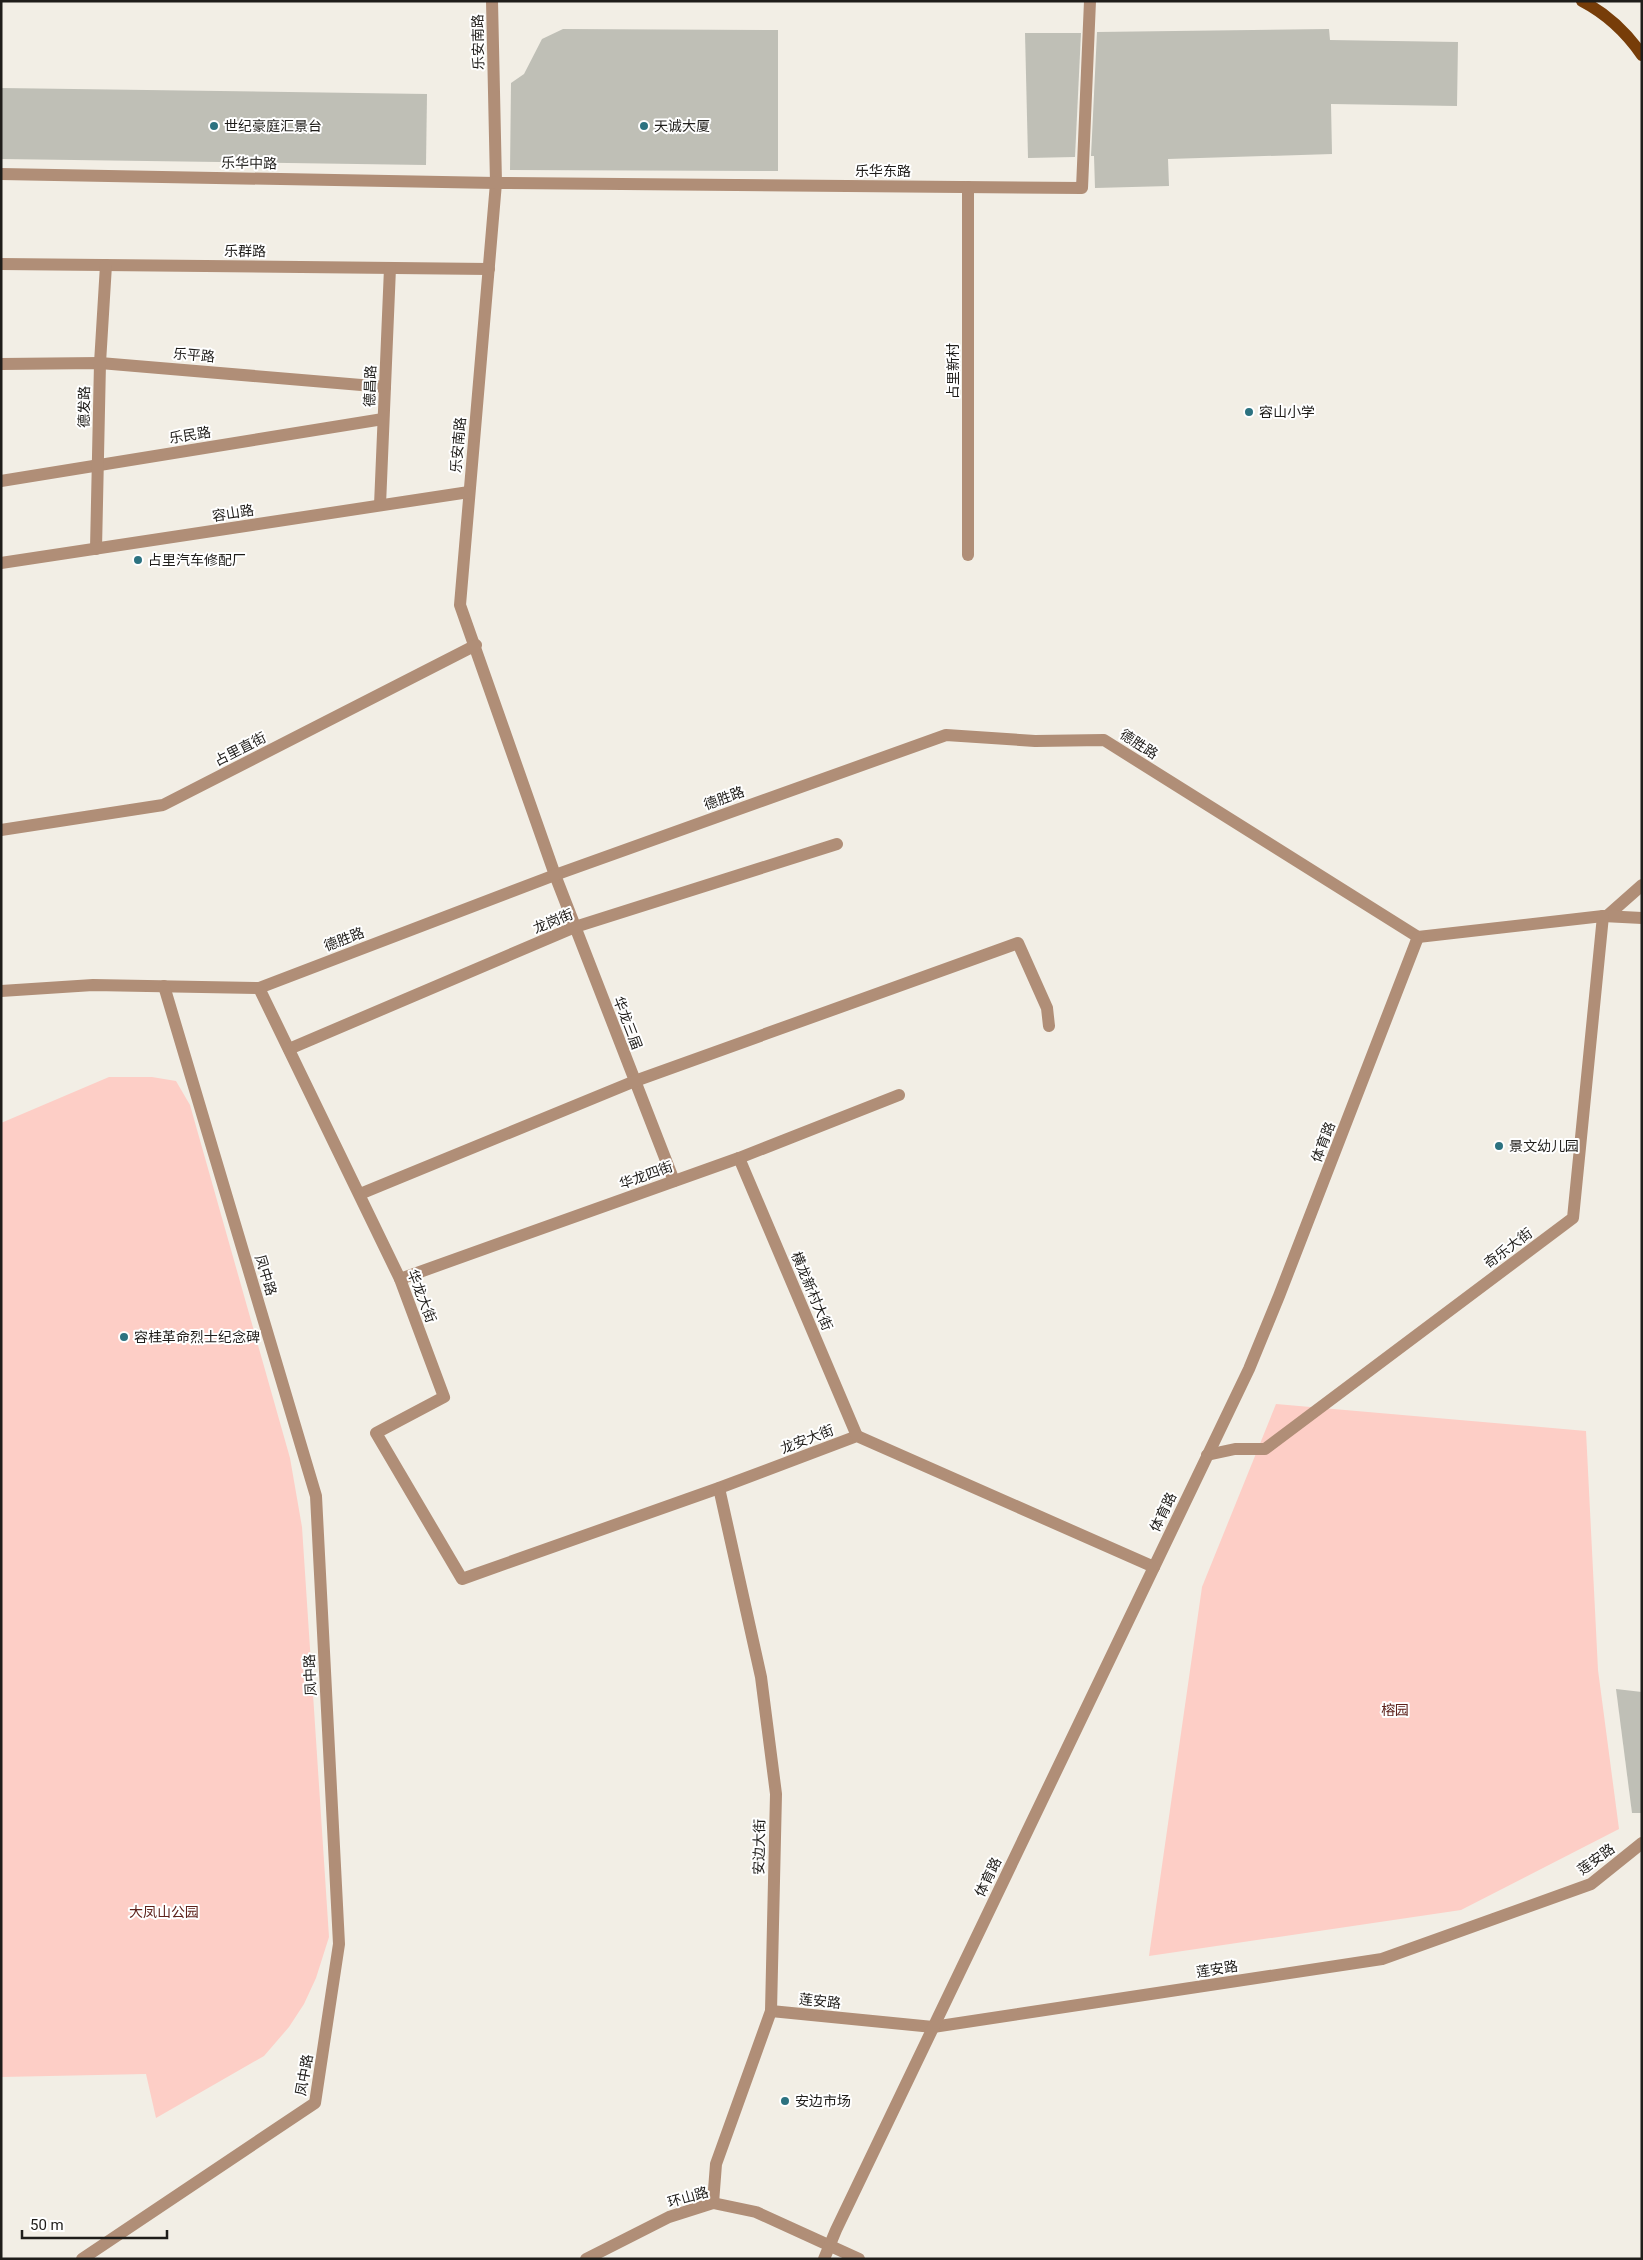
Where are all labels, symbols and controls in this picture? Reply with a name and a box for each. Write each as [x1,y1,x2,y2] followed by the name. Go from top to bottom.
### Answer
[470,14,486,70] street label: 乐安南路
[224,118,322,134] place label: 世纪豪庭汇景台
[654,118,710,134] place label: 天诚大厦
[208,120,220,132] marker: 世纪豪庭汇景台
[638,120,650,132] marker: 天诚大厦
[221,155,277,171] street label: 乐华中路
[855,163,911,179] street label: 乐华东路
[224,243,266,259] street label: 乐群路
[945,343,961,399] street label: 占里新村
[172,345,216,365] street label: 乐平路
[361,365,379,407] street label: 德昌路
[76,386,92,428] street label: 德发路
[1259,404,1315,420] place label: 容山小学
[1243,406,1255,418] marker: 容山小学
[448,416,468,474] street label: 乐安南路
[168,424,212,446] street label: 乐民路
[211,502,255,524] street label: 容山路
[148,552,246,568] place label: 占里汽车修配厂
[132,554,144,566] marker: 占里汽车修配厂
[1117,726,1161,762] street label: 德胜路
[211,729,269,769] street label: 占里直街
[702,783,746,813] street label: 德胜路
[531,906,575,936] street label: 龙岗街
[322,924,366,954] street label: 德胜路
[610,994,646,1052] street label: 华龙三届
[1308,1120,1338,1164] street label: 体育路
[1509,1138,1579,1154] place label: 景文幼儿园
[1493,1140,1505,1152] marker: 景文幼儿园
[617,1158,675,1192] street label: 华龙四街
[1481,1225,1535,1271] street label: 奇乐大街
[788,1249,836,1333] street label: 横龙新村大街
[252,1253,280,1297] street label: 凤中路
[404,1267,440,1325] street label: 华龙大街
[134,1329,260,1345] place label: 容桂革命烈士纪念碑
[118,1331,130,1343] marker: 容桂革命烈士纪念碑
[778,1421,836,1457] street label: 龙安大街
[1147,1490,1179,1534] street label: 体育路
[301,1654,319,1696] street label: 凤中路
[1381,1702,1409,1718] park label: 榕园
[751,1819,767,1875] street label: 安边大街
[1574,1840,1618,1878] street label: 莲安路
[972,1855,1004,1899] street label: 体育路
[129,1904,199,1920] park label: 大凤山公园
[1195,1958,1239,1980] street label: 莲安路
[798,1991,842,2011] street label: 莲安路
[292,2053,316,2097] street label: 凤中路
[795,2093,851,2109] place label: 安边市场
[779,2095,791,2107] marker: 安边市场
[666,2184,710,2210] street label: 环山路
[22,2208,168,2240] scale bar
[30,2216,64,2234] text: 50 m

